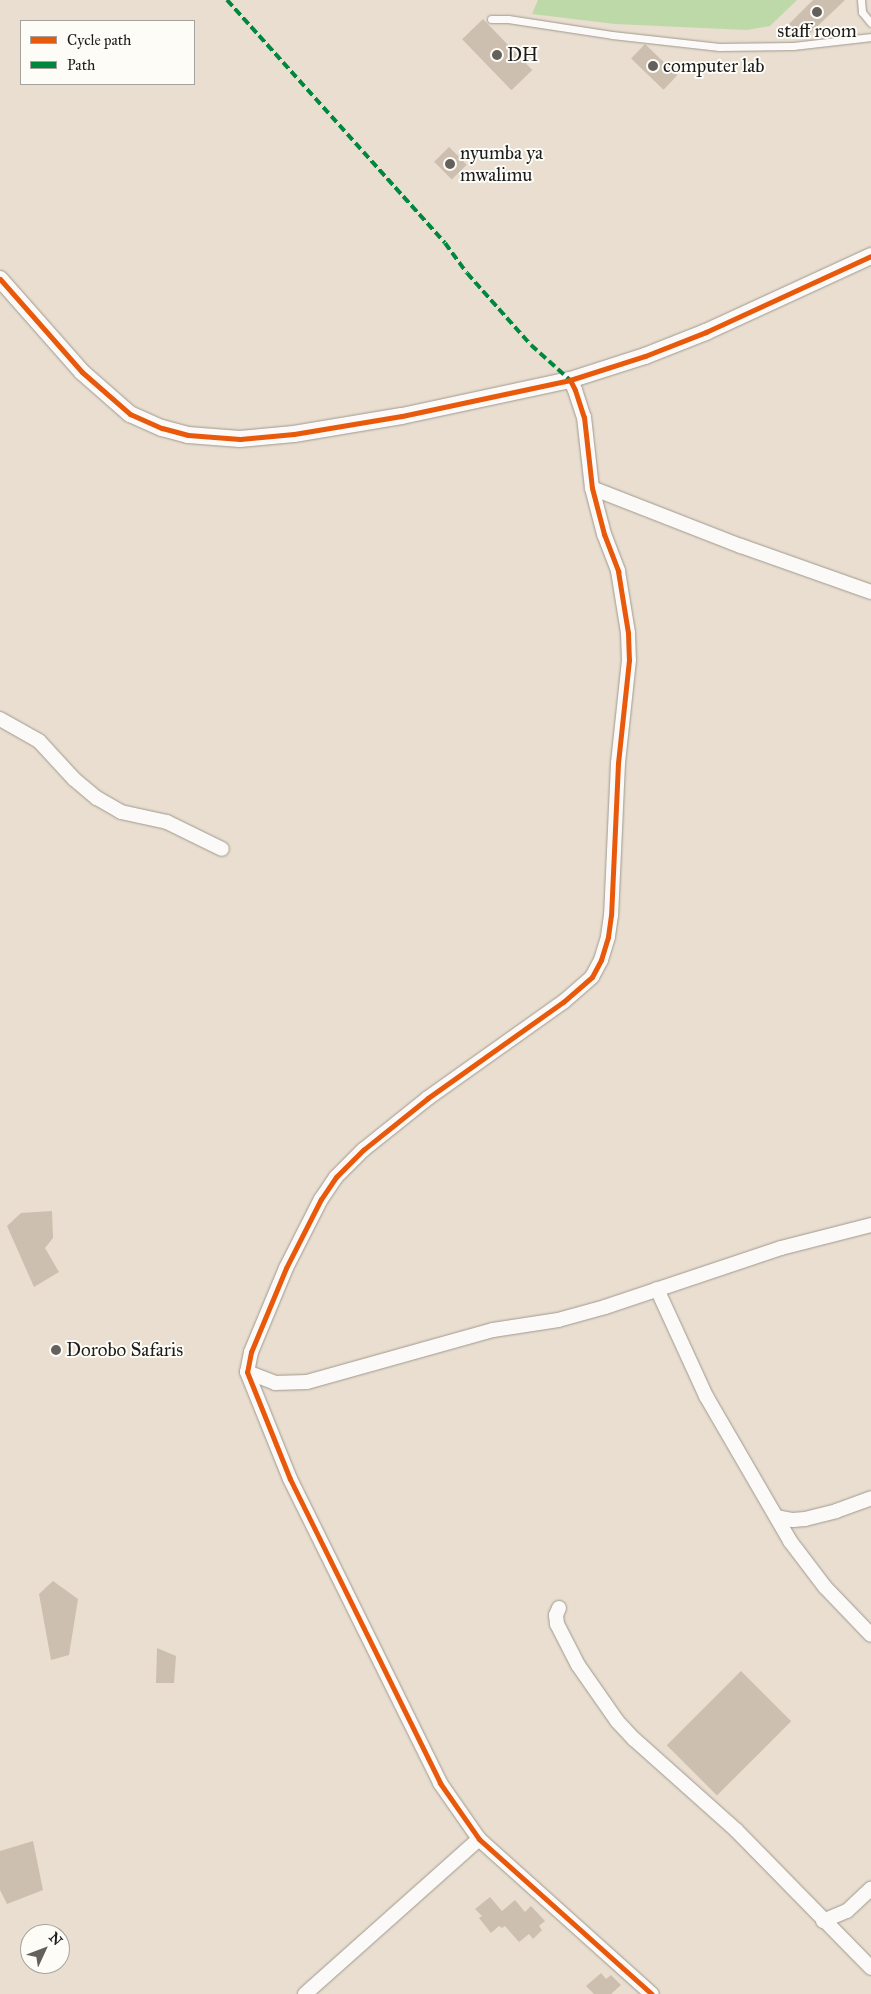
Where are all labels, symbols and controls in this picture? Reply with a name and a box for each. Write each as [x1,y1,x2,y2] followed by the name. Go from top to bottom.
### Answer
[811,6,823,18] marker: staff room
[20,20,195,85] legend
[777,20,857,42] place label: staff room
[67,31,131,49] text: Cycle path
[507,44,538,66] place label: DH
[491,49,503,61] marker: DH
[663,55,765,77] place label: computer lab
[67,56,95,74] text: Path
[647,60,659,72] marker: computer lab
[460,142,543,186] place label: nyumba ya mwalimu
[444,158,456,170] marker: nyumba ya mwalimu
[66,1339,183,1361] place label: Dorobo Safaris
[50,1344,62,1356] marker: Dorobo Safaris
[20,1924,70,1974] north arrow
[45,1929,66,1949] text: N

